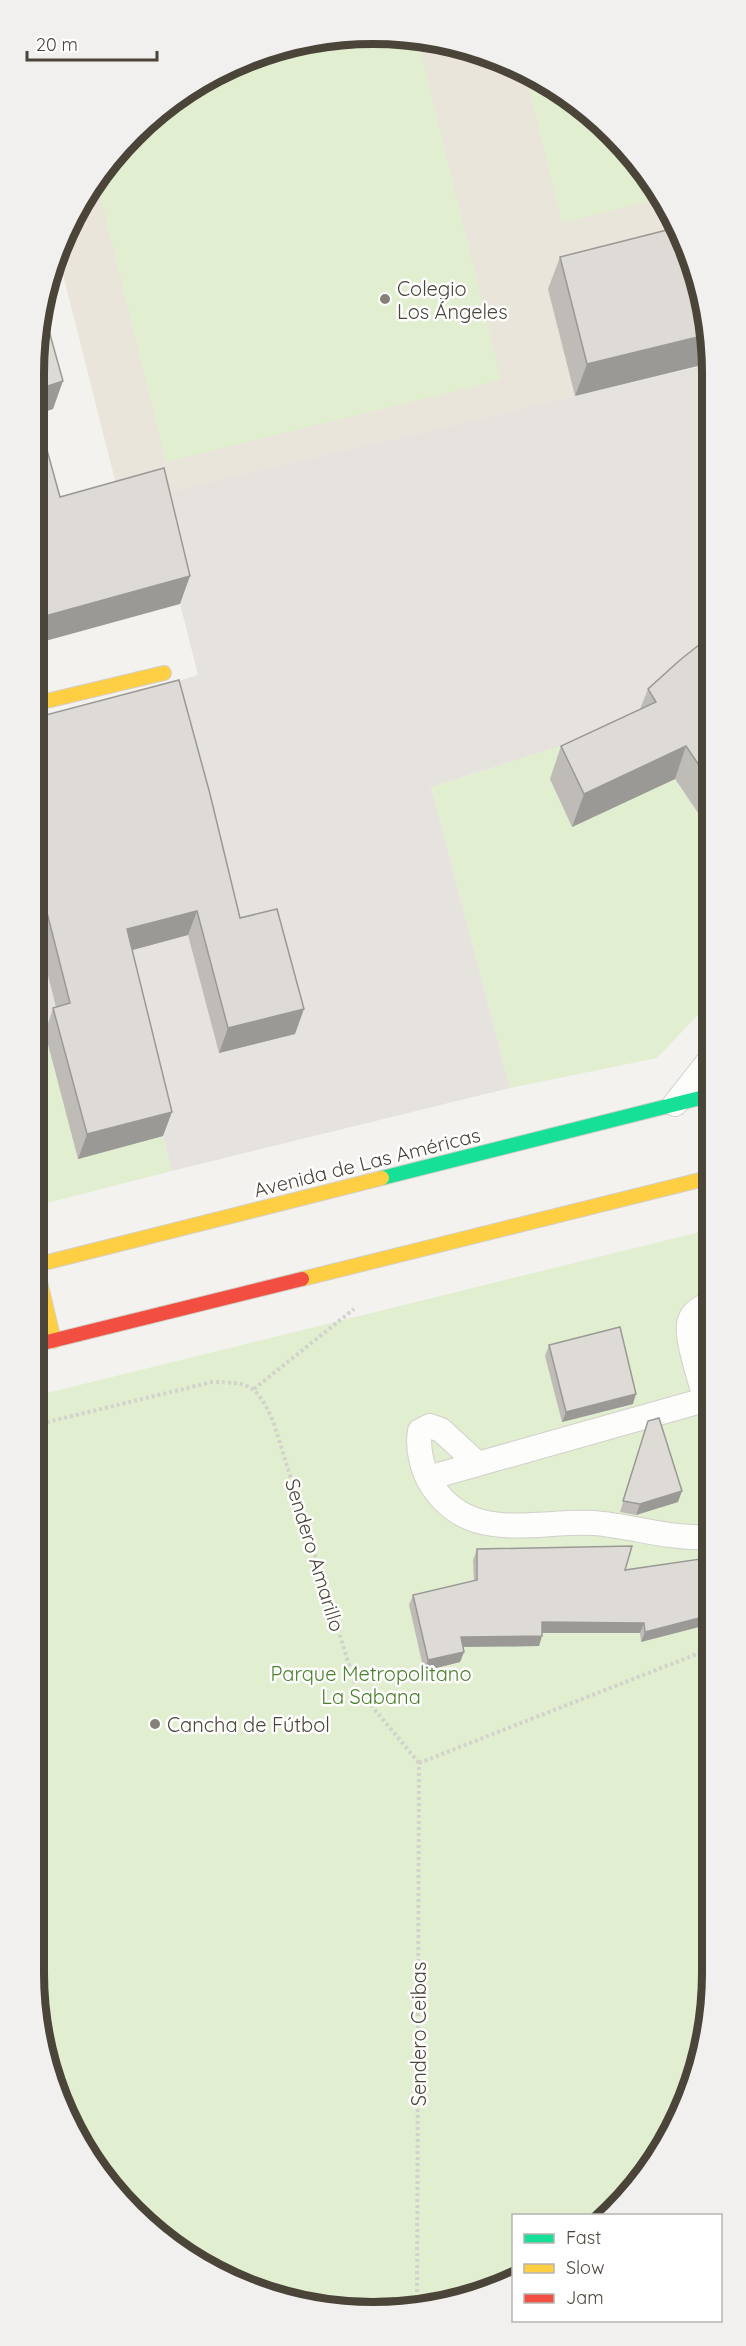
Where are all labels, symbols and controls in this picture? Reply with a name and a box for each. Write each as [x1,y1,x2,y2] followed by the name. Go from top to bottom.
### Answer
[27,24,158,62] scale bar
[36,33,78,56] text: 20 m
[397,276,508,324] place label: Colegio Los Ángeles
[378,292,392,306] marker: Colegio Los Ángeles
[251,1122,483,1202] street label: Avenida de Las Américas
[280,1475,350,1635] street label: Sendero Amarillo
[270,1661,472,1709] park label: Parque Metropolitano La Sabana
[167,1712,330,1737] place label: Cancha de Fútbol
[148,1717,162,1731] marker: Cancha de Fútbol
[406,1962,431,2106] street label: Sendero Ceibas
[512,2214,722,2322] legend
[566,2226,601,2249] text: Fast
[566,2256,604,2279] text: Slow
[566,2286,604,2309] text: Jam

